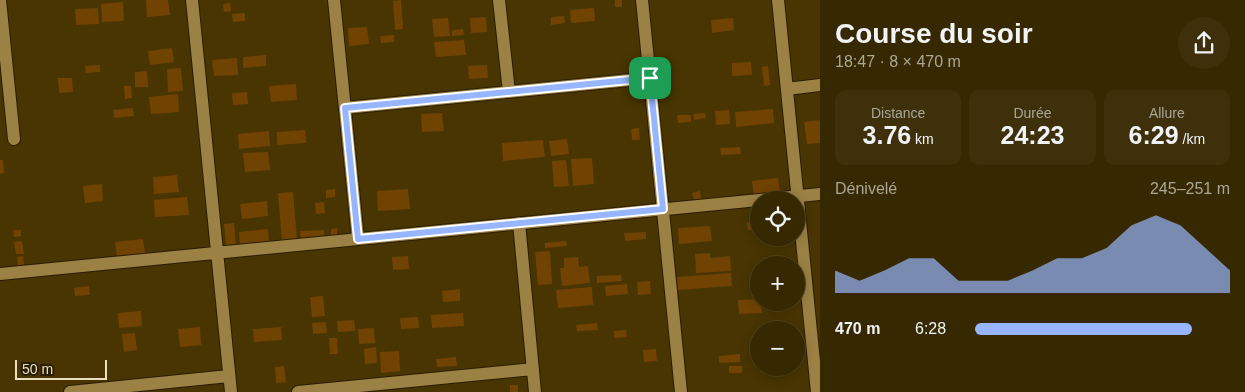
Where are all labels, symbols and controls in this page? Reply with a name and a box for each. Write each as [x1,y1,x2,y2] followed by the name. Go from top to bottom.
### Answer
[1178,17,1230,69] button: share
[835,18,1033,49] text: Course du soir
[835,53,961,70] text: 18:47 · 8 × 470 m
[629,57,671,99] pin
[636,64,664,92] icon: arrive
[871,105,925,121] text: Distance
[1013,105,1052,121] text: Durée
[1149,105,1185,121] text: Allure
[863,121,911,149] text: 3.76
[1001,121,1064,149] text: 24:23
[1129,121,1179,149] text: 6:29
[911,131,934,147] text: km
[1179,131,1205,147] text: /km
[835,180,897,197] text: Dénivelé
[1150,180,1230,197] text: 245–251 m
[750,191,805,376] map controls
[750,191,805,246] button: locate
[750,256,805,311] button: +
[835,320,880,337] text: 470 m
[915,320,946,337] text: 6:28
[750,321,805,376] button: −
[15,357,108,380] scale bar
[22,361,53,377] text: 50 m

